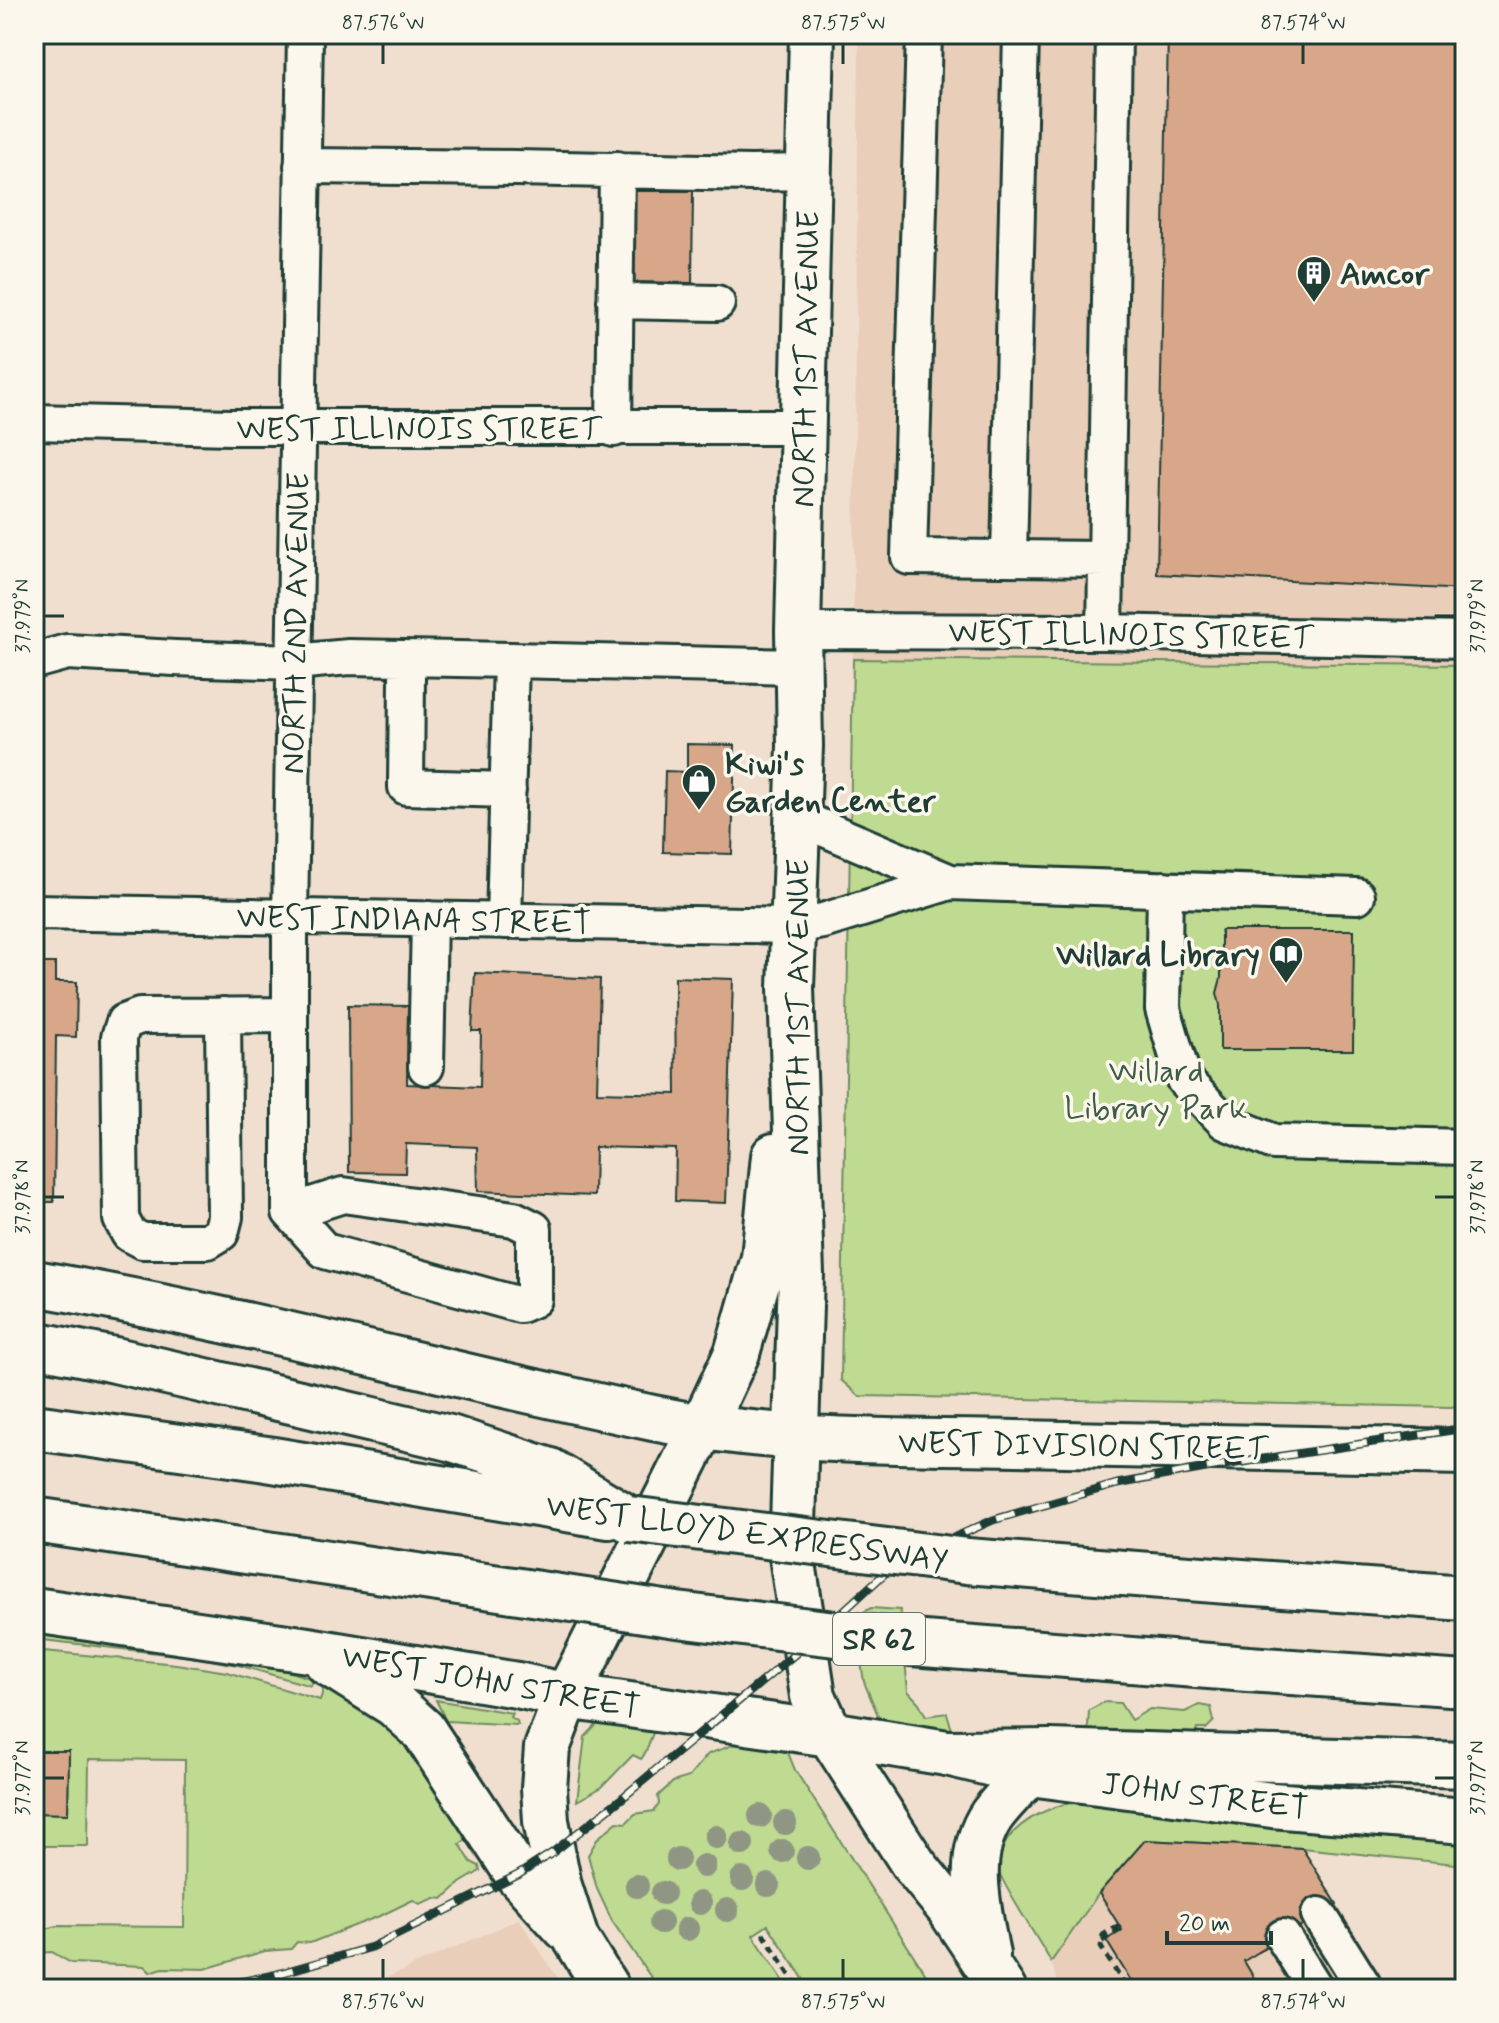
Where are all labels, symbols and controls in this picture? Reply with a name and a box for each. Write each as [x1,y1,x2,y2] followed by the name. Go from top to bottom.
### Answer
[342,10,424,37] text: 87.576°W
[801,10,885,37] text: 87.575°W
[1261,10,1345,37] text: 87.574°W
[783,210,831,508] street label: NORTH 1ST AVENUE
[1295,254,1333,304] building icon: Amcor
[1340,254,1430,296] place label: Amcor
[236,409,603,451] street label: WEST ILLINOIS STREET
[273,472,321,774] street label: NORTH 2ND AVENUE
[10,579,37,653] text: 37.979°N
[1465,579,1492,653] text: 37.979°N
[948,612,1315,660] street label: WEST ILLINOIS STREET
[725,744,936,823] place label: Kiwi's Garden Center
[680,762,718,812] shop icon: Kiwi's Garden Center
[778,858,820,1156] street label: NORTH 1ST AVENUE
[236,897,592,945] street label: WEST INDIANA STREET
[1056,935,1260,977] place label: Willard Library
[1267,935,1305,985] library icon: Willard Library
[1064,1051,1248,1130] park label: Willard Library Park
[10,1160,37,1234] text: 37.978°N
[1465,1160,1492,1234] text: 37.978°N
[898,1423,1269,1471] street label: WEST DIVISION STREET
[543,1485,950,1583] street label: WEST LLOYD EXPRESSWAY
[833,1613,925,1665] road number: SR 62
[338,1636,643,1730] street label: WEST JOHN STREET
[10,1741,37,1815] text: 37.977°N
[1465,1741,1492,1815] text: 37.977°N
[1099,1763,1311,1831] street label: JOHN STREET
[1167,1895,1271,1945] scale bar
[1179,1909,1230,1940] text: 20 m
[342,1989,424,2016] text: 87.576°W
[801,1989,885,2016] text: 87.575°W
[1261,1989,1345,2016] text: 87.574°W

